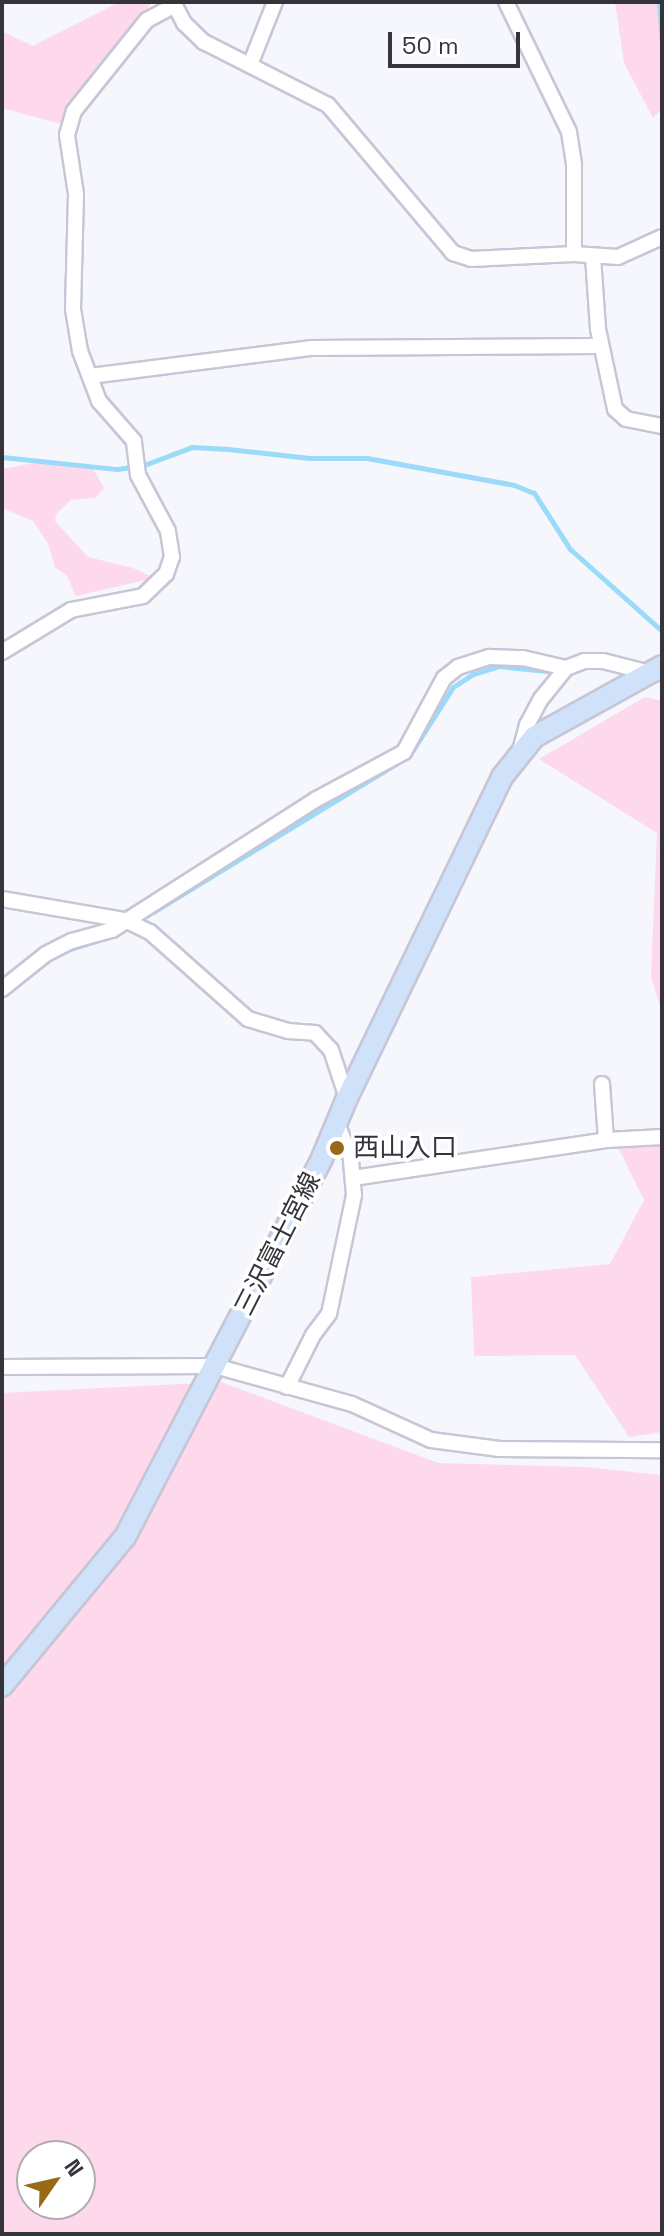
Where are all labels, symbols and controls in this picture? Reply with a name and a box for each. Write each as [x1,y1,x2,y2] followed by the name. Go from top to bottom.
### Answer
[392,16,524,66] scale bar
[402,30,459,61] text: 50 m
[353,1132,457,1164] place label: 西山入口
[328,1139,346,1157] marker: 西山入口
[229,1167,327,1321] street label: 三沢富士宮線
[16,2140,96,2220] north arrow
[59,2154,90,2182] text: N

